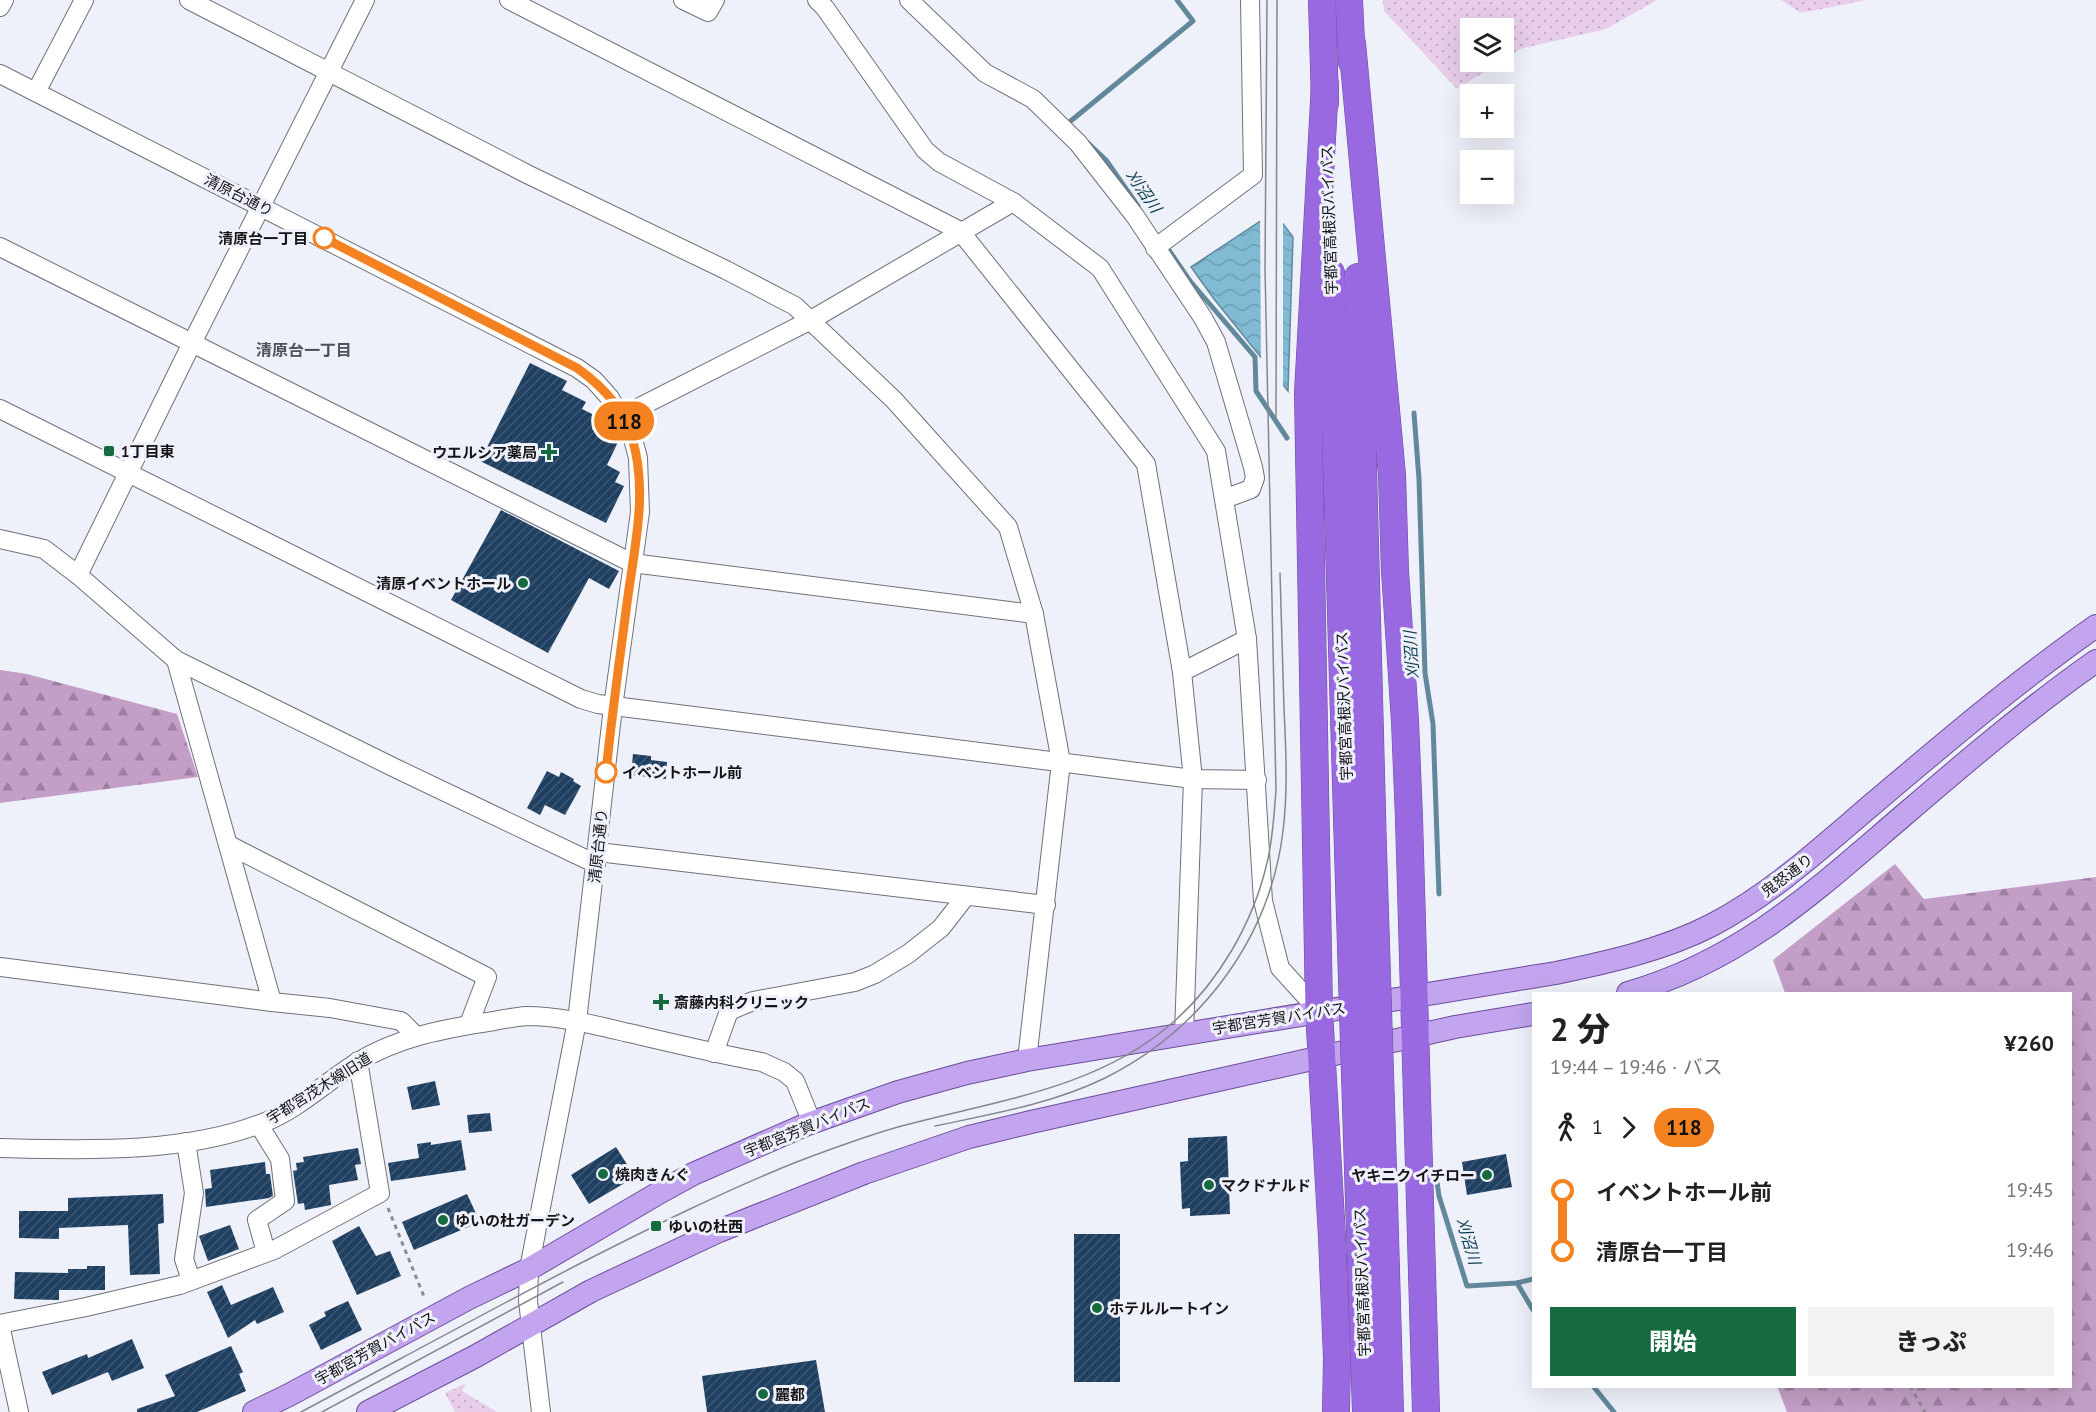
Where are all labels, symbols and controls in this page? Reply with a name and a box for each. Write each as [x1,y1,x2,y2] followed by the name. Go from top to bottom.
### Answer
[1460,18,1514,204] map controls
[1460,18,1514,72] button: layers
[1460,84,1514,138] button: +
[1317,145,1341,295] street label: 宇都宮高根沢バイパス
[1460,150,1514,204] button: −
[1122,166,1167,218] water label: 刈沼川
[201,170,277,220] street label: 清原台通り
[313,227,335,249] marker: 清原台一丁目
[218,229,308,248] place label: 清原台一丁目
[256,340,352,360] district label: 清原台一丁目
[590,402,658,440] line badge: 118
[606,408,642,435] text: 118
[121,442,175,461] place label: 1丁目東
[432,443,537,462] place label: ウエルシア薬局
[102,444,116,458] marker: 1丁目東
[542,445,556,459] marker: ウエルシア薬局
[376,574,511,593] place label: 清原イベントホール
[516,576,530,590] marker: 清原イベントホール
[1399,628,1423,680] water label: 刈沼川
[1332,631,1356,781] street label: 宇都宮高根沢バイパス
[595,761,617,783] marker: イベントホール前
[622,763,742,782] place label: イベントホール前
[585,808,611,884] street label: 清原台通り
[1757,849,1817,901] street label: 鬼怒通り
[652,993,670,1011] marker: 斎藤内科クリニック
[674,993,809,1012] place label: 斎藤内科クリニック
[1211,998,1347,1038] street label: 宇都宮芳賀バイパス
[1550,1007,1610,1050] text: 2 分
[2004,1029,2054,1057] text: ¥260
[263,1048,375,1128] street label: 宇都宮茂木線旧道
[1550,1054,1723,1080] text: 19:44 – 19:46 · バス
[741,1093,873,1161] street label: 宇都宮芳賀バイパス
[1550,1111,1583,1144] icon: walk
[1612,1111,1645,1144] icon: forward
[1592,1114,1603,1140] text: 1
[1666,1114,1702,1141] text: 118
[615,1165,690,1184] place label: 焼肉きんぐ
[1351,1166,1475,1185] place label: ヤキニク イチロー
[596,1167,610,1181] marker: 焼肉きんぐ
[1480,1168,1494,1182] marker: ヤキニク イチロー
[1221,1176,1311,1195] place label: マクドナルド
[2006,1177,2054,1203] text: 19:45
[1202,1178,1216,1192] marker: マクドナルド
[1596,1178,1772,1206] text: イベントホール前
[1350,1207,1374,1357] street label: 宇都宮高根沢バイパス
[455,1211,575,1230] place label: ゆいの杜ガーデン
[436,1213,450,1227] marker: ゆいの杜ガーデン
[1453,1215,1486,1269] water label: 刈沼川
[668,1217,743,1236] place label: ゆいの杜西
[649,1219,663,1233] marker: ゆいの杜西
[2006,1237,2054,1263] text: 19:46
[1596,1238,1728,1266] text: 清原台一丁目
[1109,1299,1229,1318] place label: ホテルルートイン
[1090,1301,1104,1315] marker: ホテルルートイン
[311,1307,439,1389] street label: 宇都宮芳賀バイパス
[1550,1307,1796,1376] button: 開始
[1808,1307,2054,1376] button: きっぷ
[775,1385,805,1404] place label: 麗都
[756,1387,770,1401] marker: 麗都

